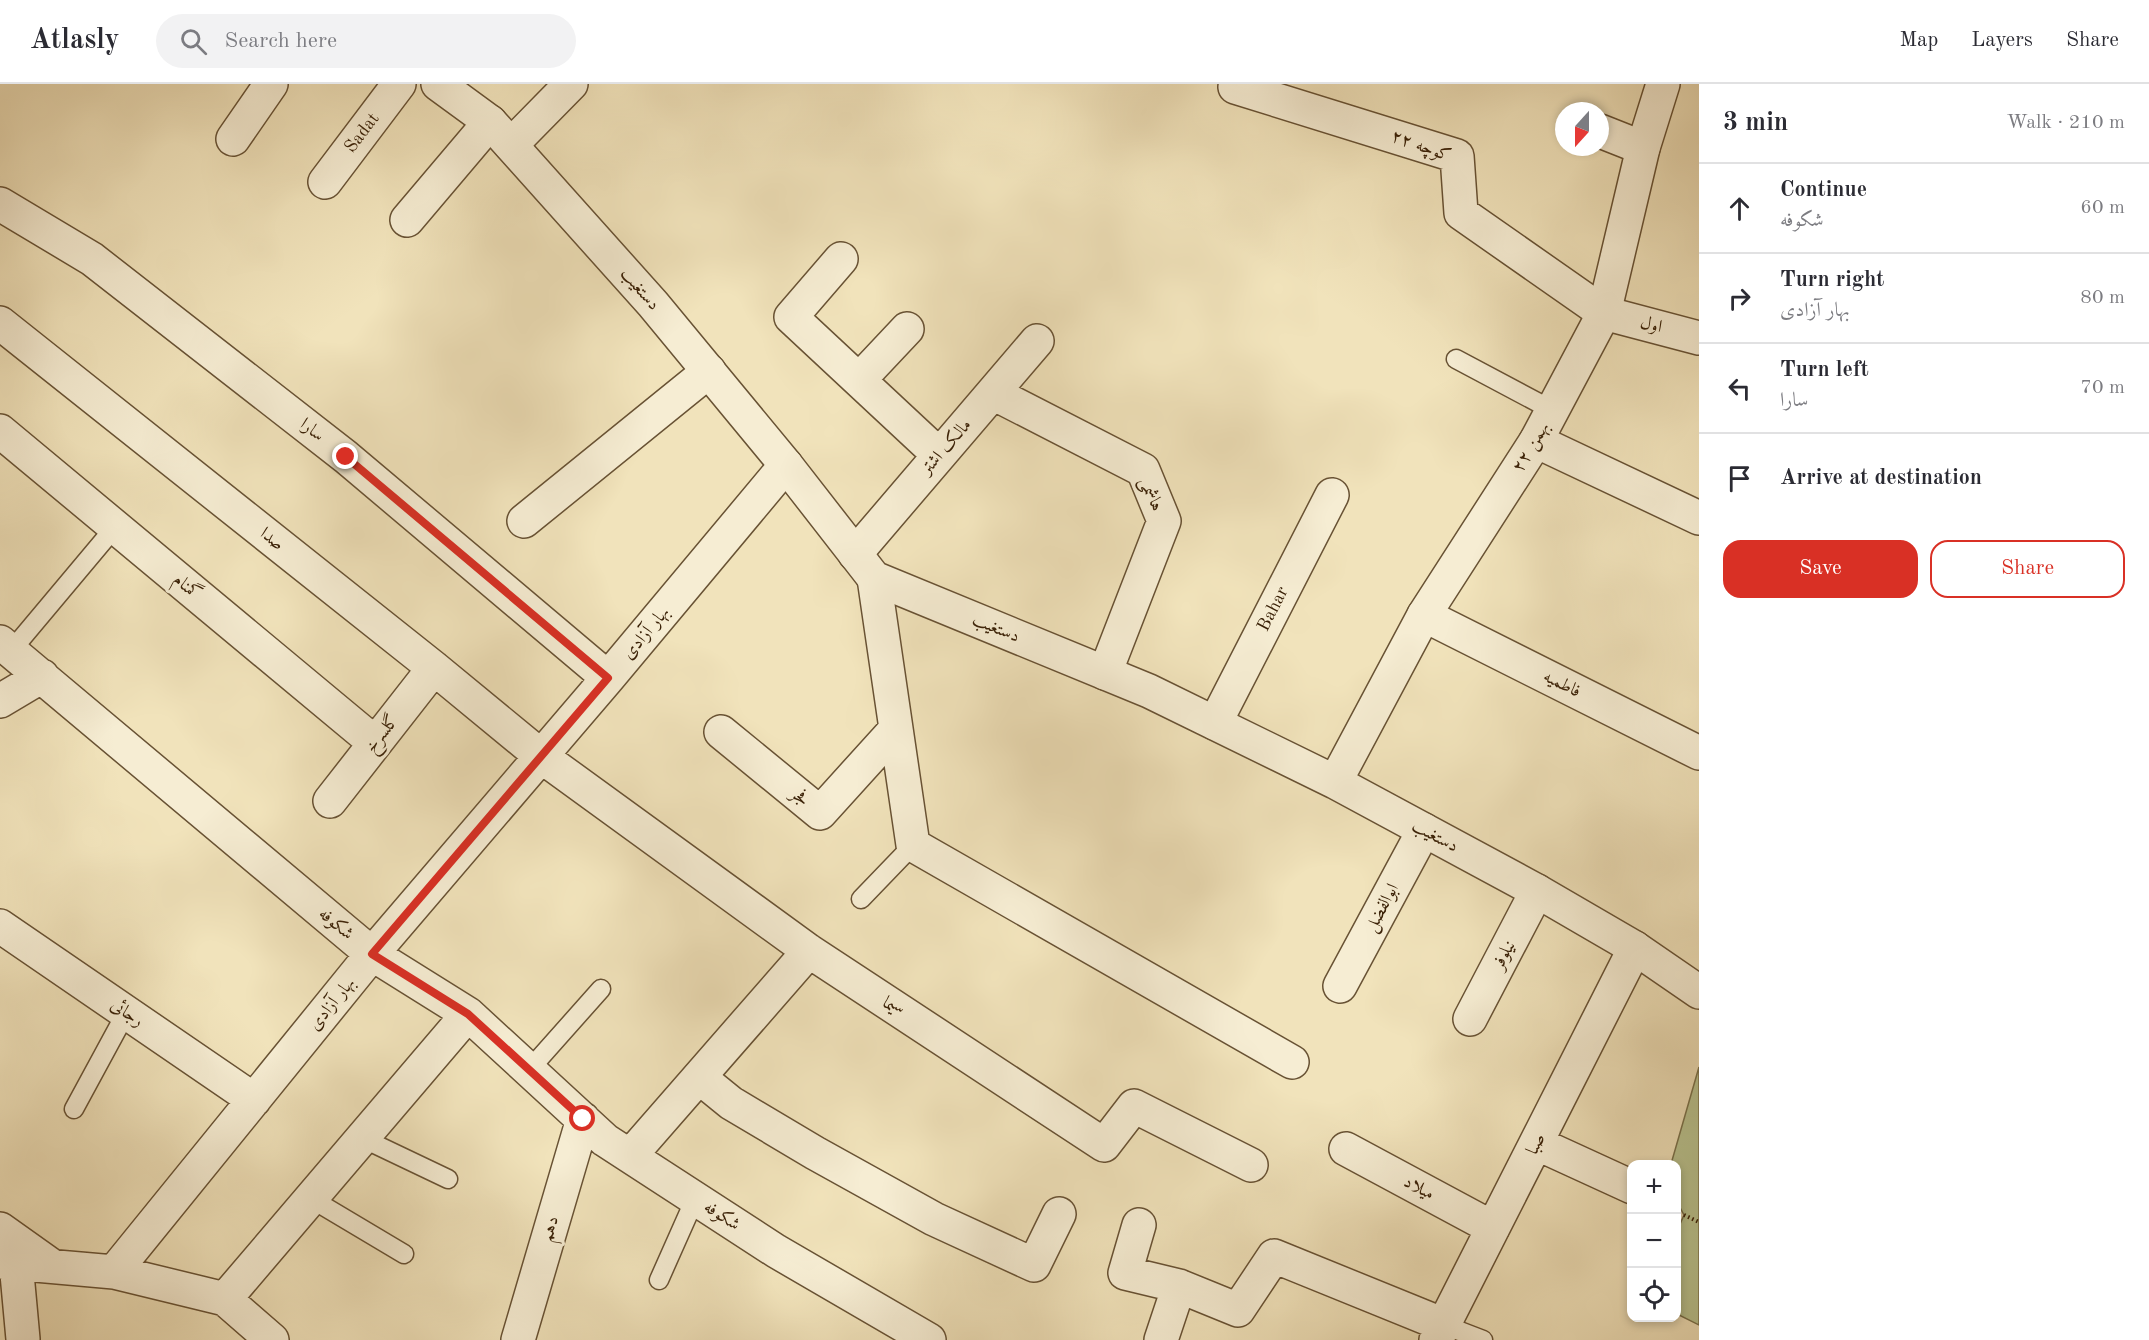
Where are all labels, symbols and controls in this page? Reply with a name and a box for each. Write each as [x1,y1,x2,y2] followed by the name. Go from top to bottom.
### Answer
[156,14,576,68] search box
[177,25,210,58] icon: search
[30,27,120,55] text: Atlasly
[225,30,337,52] text: Search here
[1899,30,1938,51] text: Map
[1971,30,2033,51] text: Layers
[2066,30,2119,51] text: Share
[1555,102,1609,156] north arrow
[341,110,383,156] street label: Sadat
[1723,110,1788,136] text: 3 min
[2006,113,2125,133] text: Walk · 210 m
[1388,127,1453,168] street label: کوچه ۲۲
[1780,179,1867,201] text: Continue
[1723,192,1756,225] icon: ahead
[2080,198,2125,218] text: 60 m
[1780,211,1824,231] text: شکوفه
[615,264,663,315] street label: دستغیب
[1780,269,1884,291] text: Turn right
[1723,282,1756,315] icon: right
[2080,288,2125,308] text: 80 m
[1780,301,1850,321] text: بهار آزادی
[1638,314,1664,337] street label: اول
[1780,359,1869,381] text: Turn left
[1723,372,1756,405] icon: left
[2080,378,2125,398] text: 70 m
[1780,391,1808,411] text: سارا
[296,415,328,446] street label: سارا
[915,415,975,480] street label: مالک اشتر
[1509,419,1555,476] street label: ۲۲ بهمن
[332,443,358,469] route end
[1723,462,1756,495] icon: arrive
[1780,467,1982,489] text: Arrive at destination
[1134,474,1166,515] street label: هاشمی
[257,524,287,554] street label: صدا
[1723,540,1918,598] button: Save
[1930,540,2125,598] button: Share
[166,568,206,608] street label: گمنام
[1254,583,1292,634] street label: Bahar
[617,602,675,664] street label: بهار آزادی
[969,610,1022,647] street label: دستغیب
[1540,667,1584,701] street label: فاطمیه
[359,710,407,760] street label: گلسرخ
[785,782,813,811] street label: فجر
[1408,816,1461,857] street label: دستغیب
[1362,881,1405,937] street label: ابوالفضل
[315,904,357,944] street label: شکوفه
[1488,938,1521,975] street label: نیلوفر
[304,973,360,1035] street label: بهار آزادی
[107,994,148,1031] street label: رجائی
[879,994,907,1020] street label: سیما
[569,1105,595,1131] route start
[1523,1131,1550,1158] street label: صبا
[1627,1160,1681,1322] map controls
[1627,1160,1681,1214] button: +
[1401,1173,1437,1203] street label: میلاد
[700,1197,744,1235] street label: شکوفه
[538,1214,569,1246] street label: دهم
[1627,1214,1681,1268] button: −
[1627,1268,1681,1322] button: locate

